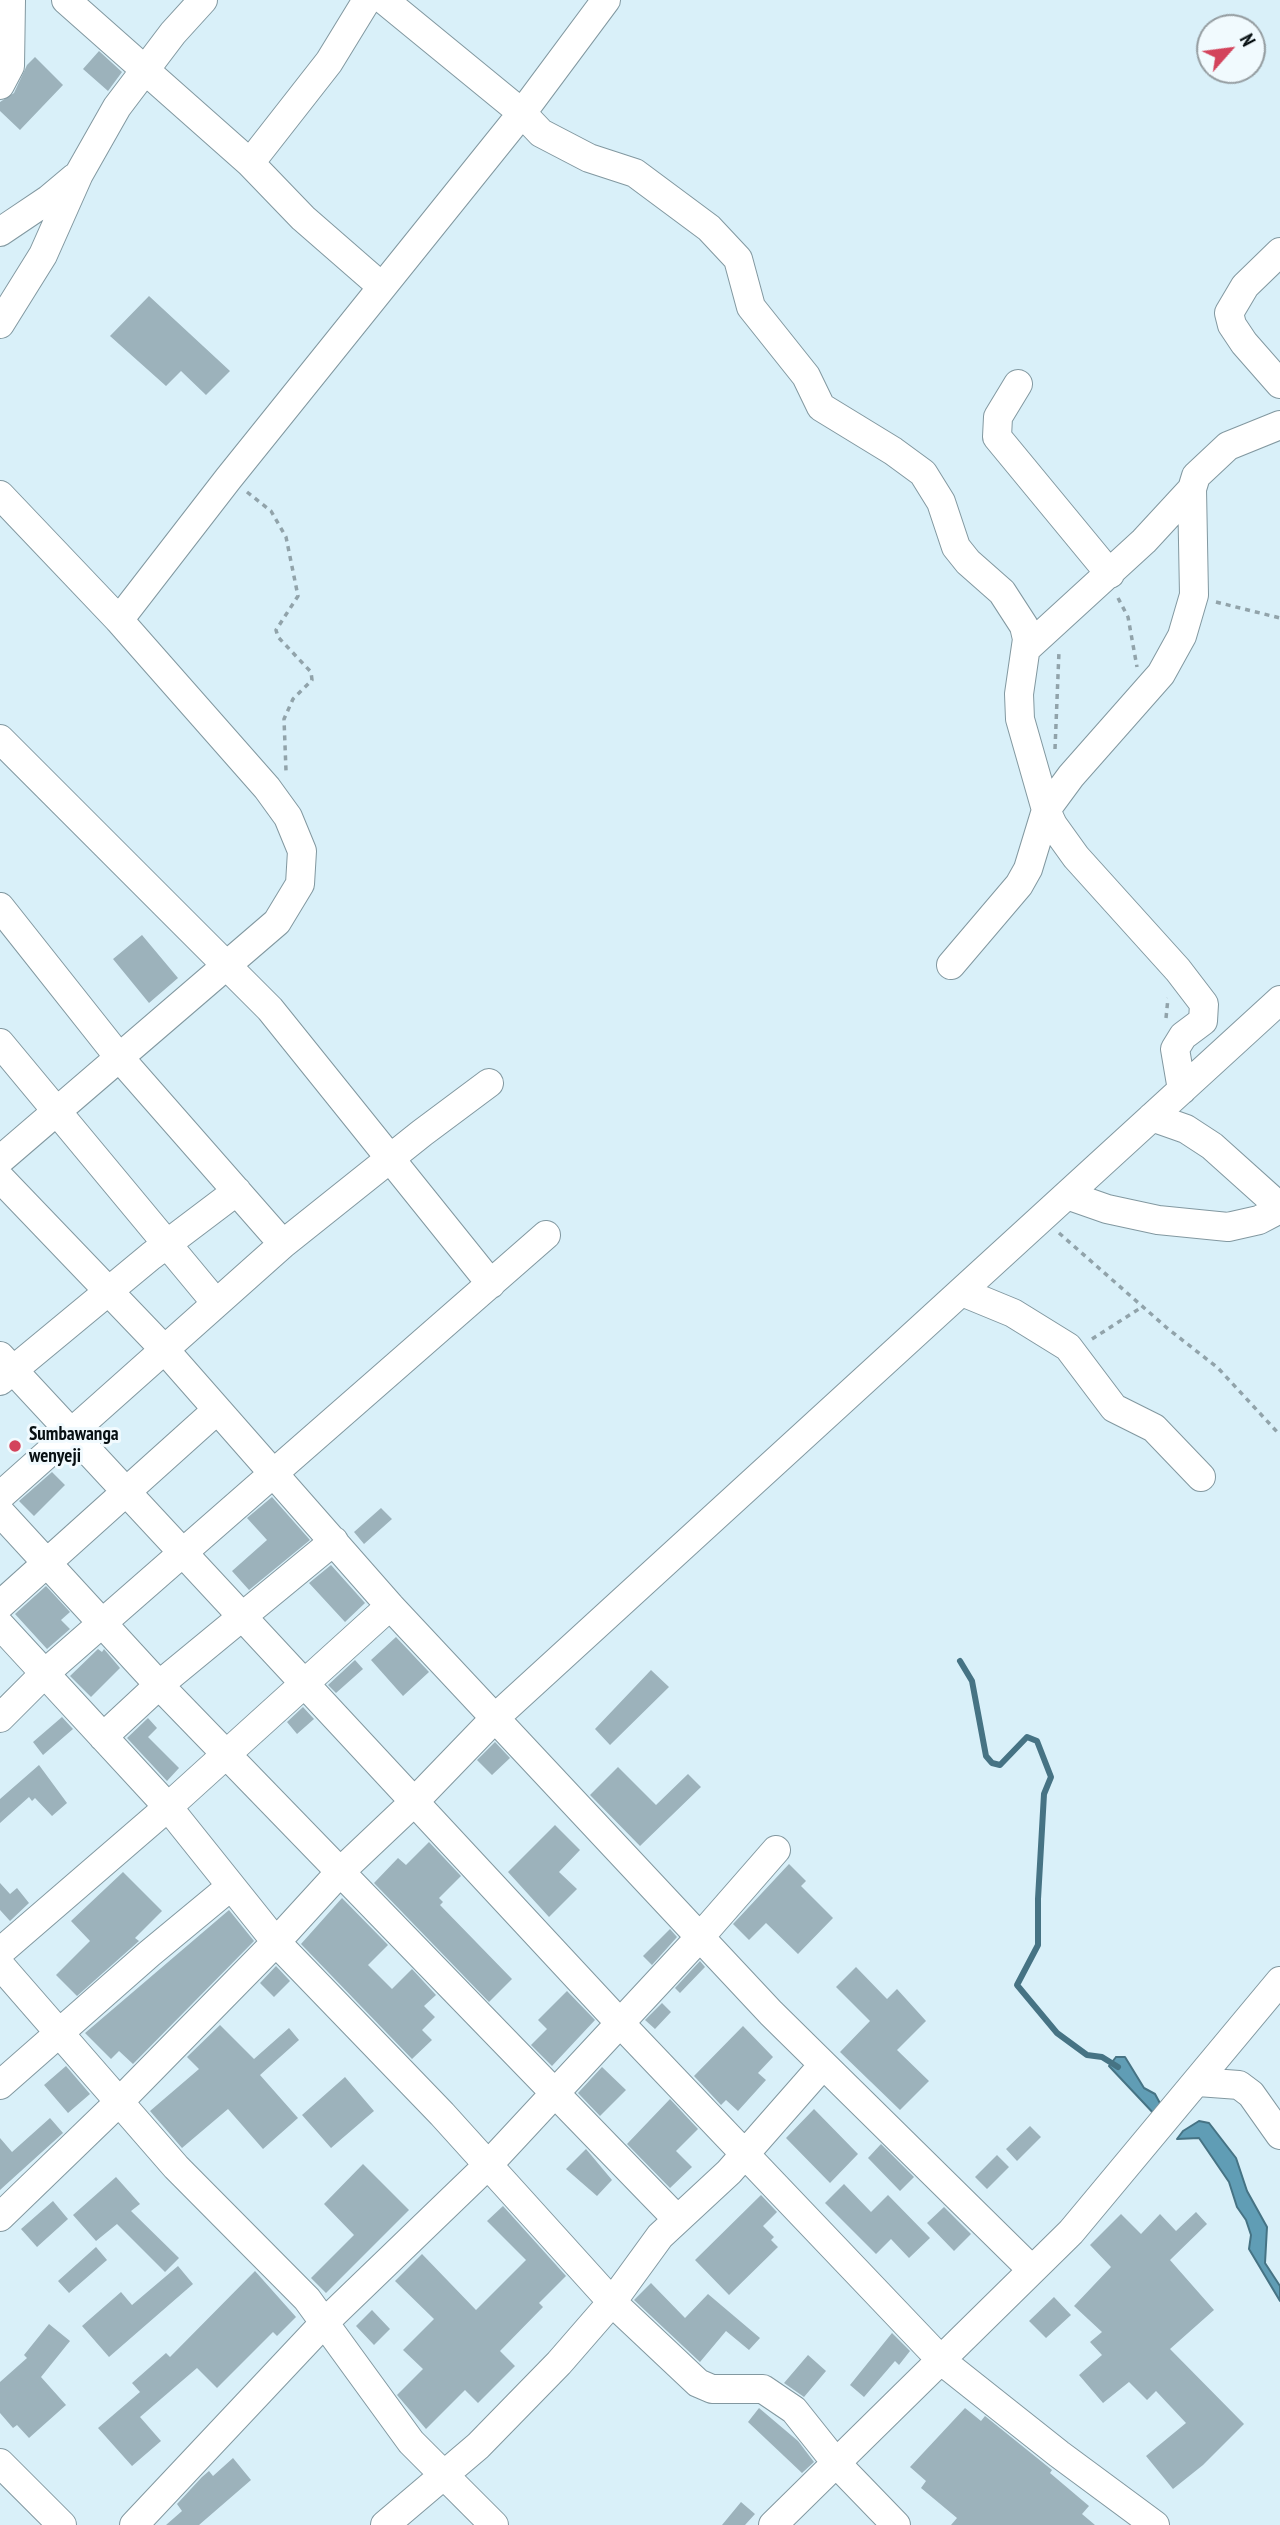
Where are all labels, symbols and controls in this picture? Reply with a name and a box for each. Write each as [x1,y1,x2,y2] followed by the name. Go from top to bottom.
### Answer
[1196,14,1266,84] north arrow
[1235,30,1261,50] text: N
[29,1424,119,1468] place label: Sumbawanga wenyeji
[7,1438,23,1454] marker: Sumbawanga wenyeji

